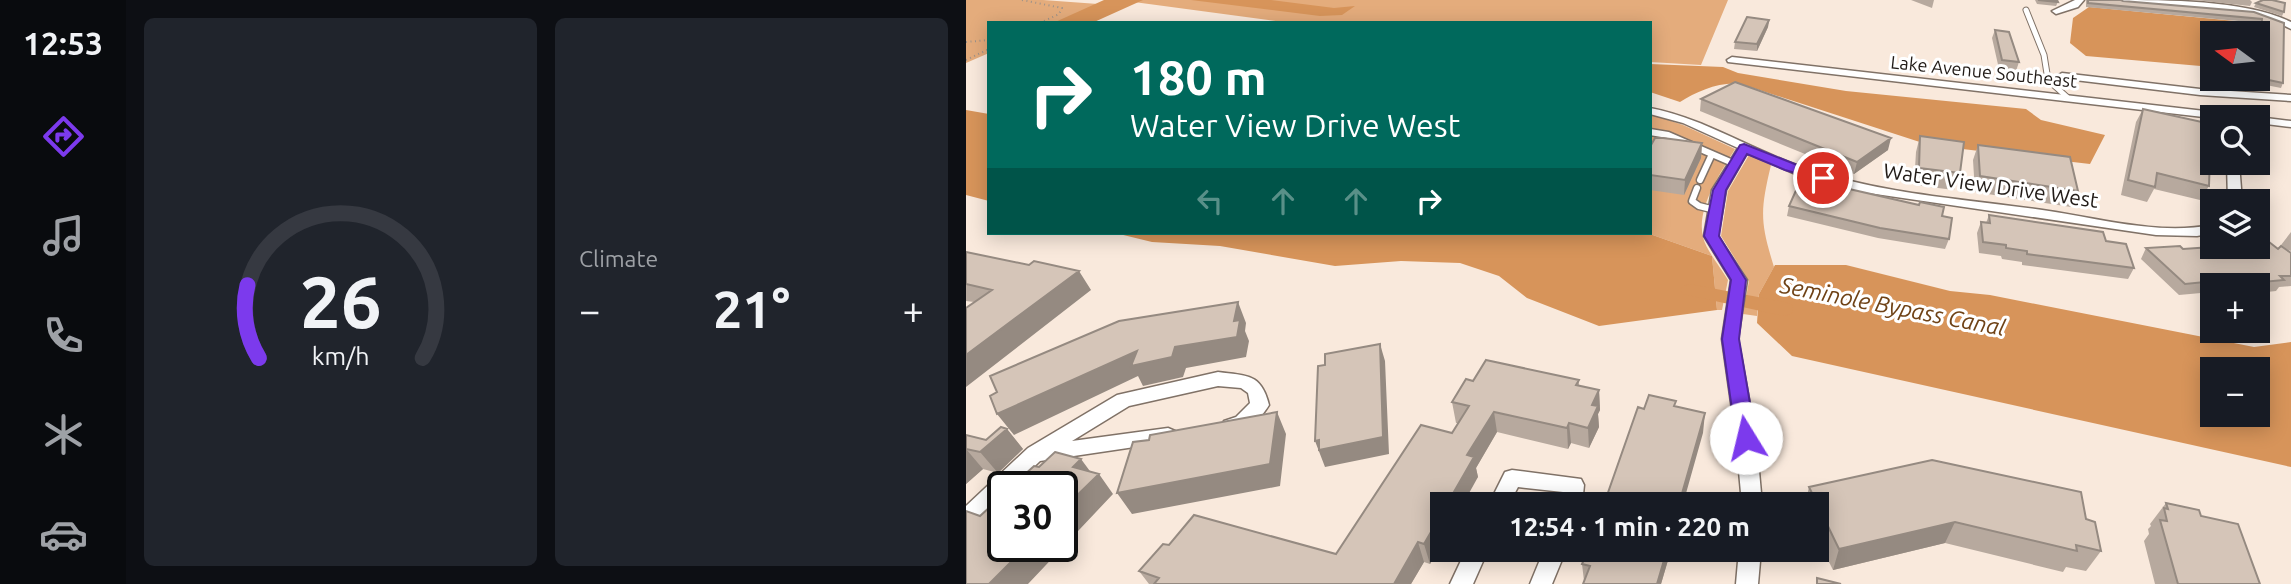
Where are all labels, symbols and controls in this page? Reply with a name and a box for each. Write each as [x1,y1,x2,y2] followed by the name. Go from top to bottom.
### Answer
[2200,21,2270,91] north arrow
[2200,21,2270,427] map controls
[23,25,103,61] text: 12:53
[1015,49,1106,140] icon: right
[1130,49,1267,104] text: 180 m
[1890,51,2078,91] street label: Lake Avenue Southeast
[2200,105,2270,175] button: search
[1130,107,1460,143] text: Water View Drive West
[39,112,88,161] icon: directions
[1793,148,1853,208] pin
[1882,158,2100,212] street label: Water View Drive West
[1804,159,1842,197] icon: arrive
[1191,182,1229,220] icon: left
[1264,182,1302,220] icon: ahead
[1337,182,1375,220] icon: ahead
[1410,182,1448,220] icon: right
[2200,189,2270,259] button: layers
[39,211,88,260] icon: music
[579,246,658,271] text: Climate
[299,260,382,342] text: 26
[1777,272,2008,340] water label: Seminole Bypass Canal
[2200,273,2270,343] button: +
[713,280,790,338] text: 21°
[579,289,600,331] text: −
[903,289,924,331] text: +
[39,311,88,360] icon: phone
[312,342,369,370] text: km/h
[2200,357,2270,427] button: −
[1709,401,1783,475] position arrow
[39,410,88,459] icon: climate
[987,471,1078,562] speed limit sign: 30
[39,510,88,559] icon: car
[1509,512,1750,541] text: 12:54 · 1 min · 220 m

